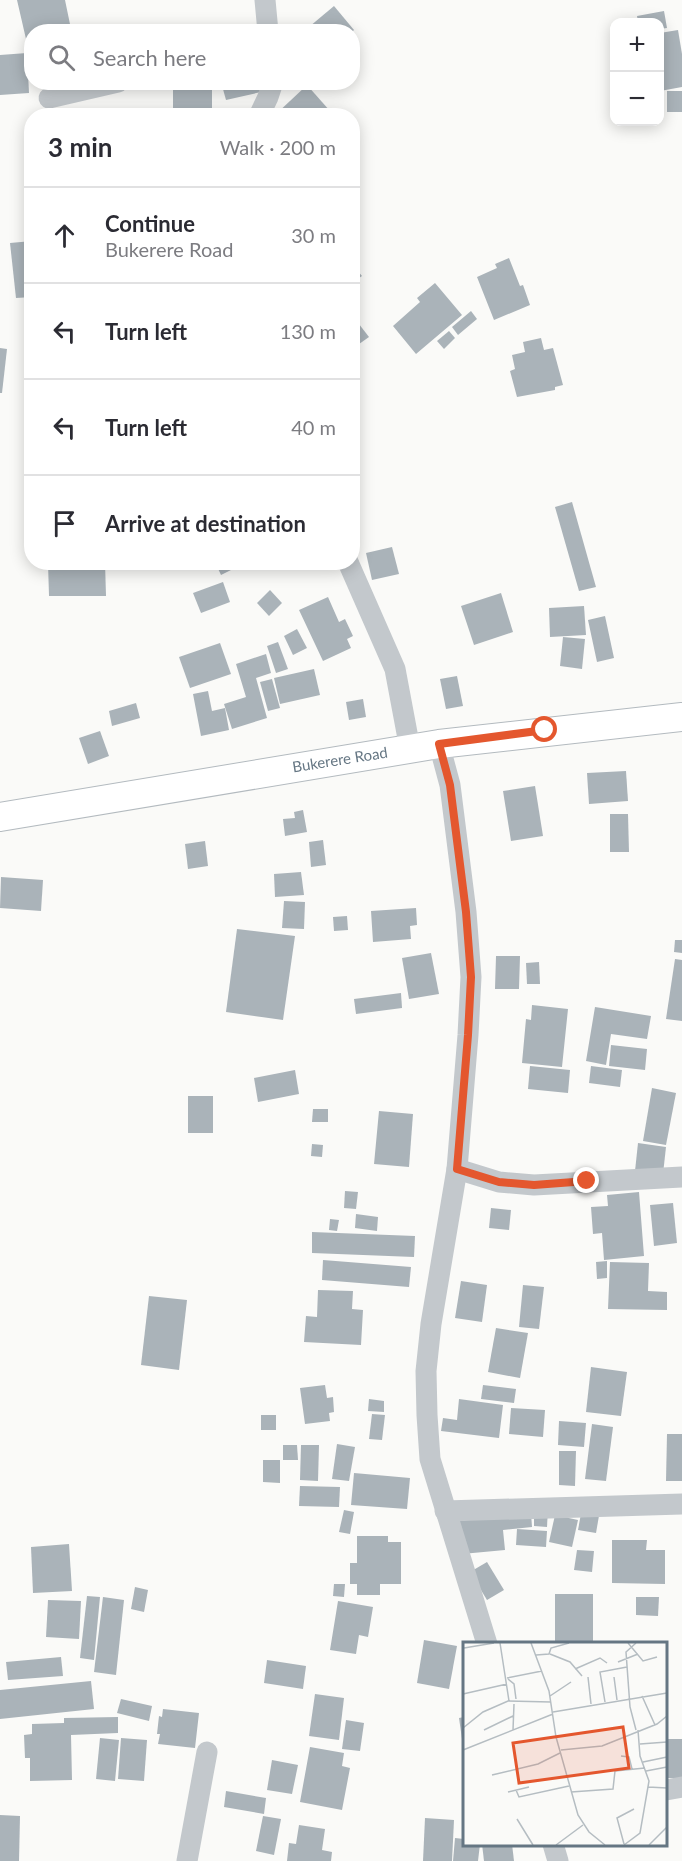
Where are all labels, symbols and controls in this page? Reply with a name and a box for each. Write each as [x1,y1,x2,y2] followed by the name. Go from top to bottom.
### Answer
[610,18,664,126] map controls
[610,18,664,72] button: +
[24,24,360,90] search box
[45,41,78,74] icon: search
[93,44,206,71] text: Search here
[610,72,664,126] button: −
[48,131,112,163] text: 3 min
[220,135,336,159] text: Walk · 200 m
[105,210,195,237] text: Continue
[48,219,81,252] icon: ahead
[291,223,336,247] text: 30 m
[105,237,233,261] text: Bukerere Road
[48,315,81,348] icon: left
[105,318,187,345] text: Turn left
[280,319,336,343] text: 130 m
[48,411,81,444] icon: left
[105,414,187,441] text: Turn left
[291,415,336,439] text: 40 m
[48,507,81,540] icon: arrive
[105,510,306,537] text: Arrive at destination
[531,716,557,742] route start
[291,743,389,775] street label: Bukerere Road
[573,1167,599,1193] route end
[463,1642,667,1846] inset map

